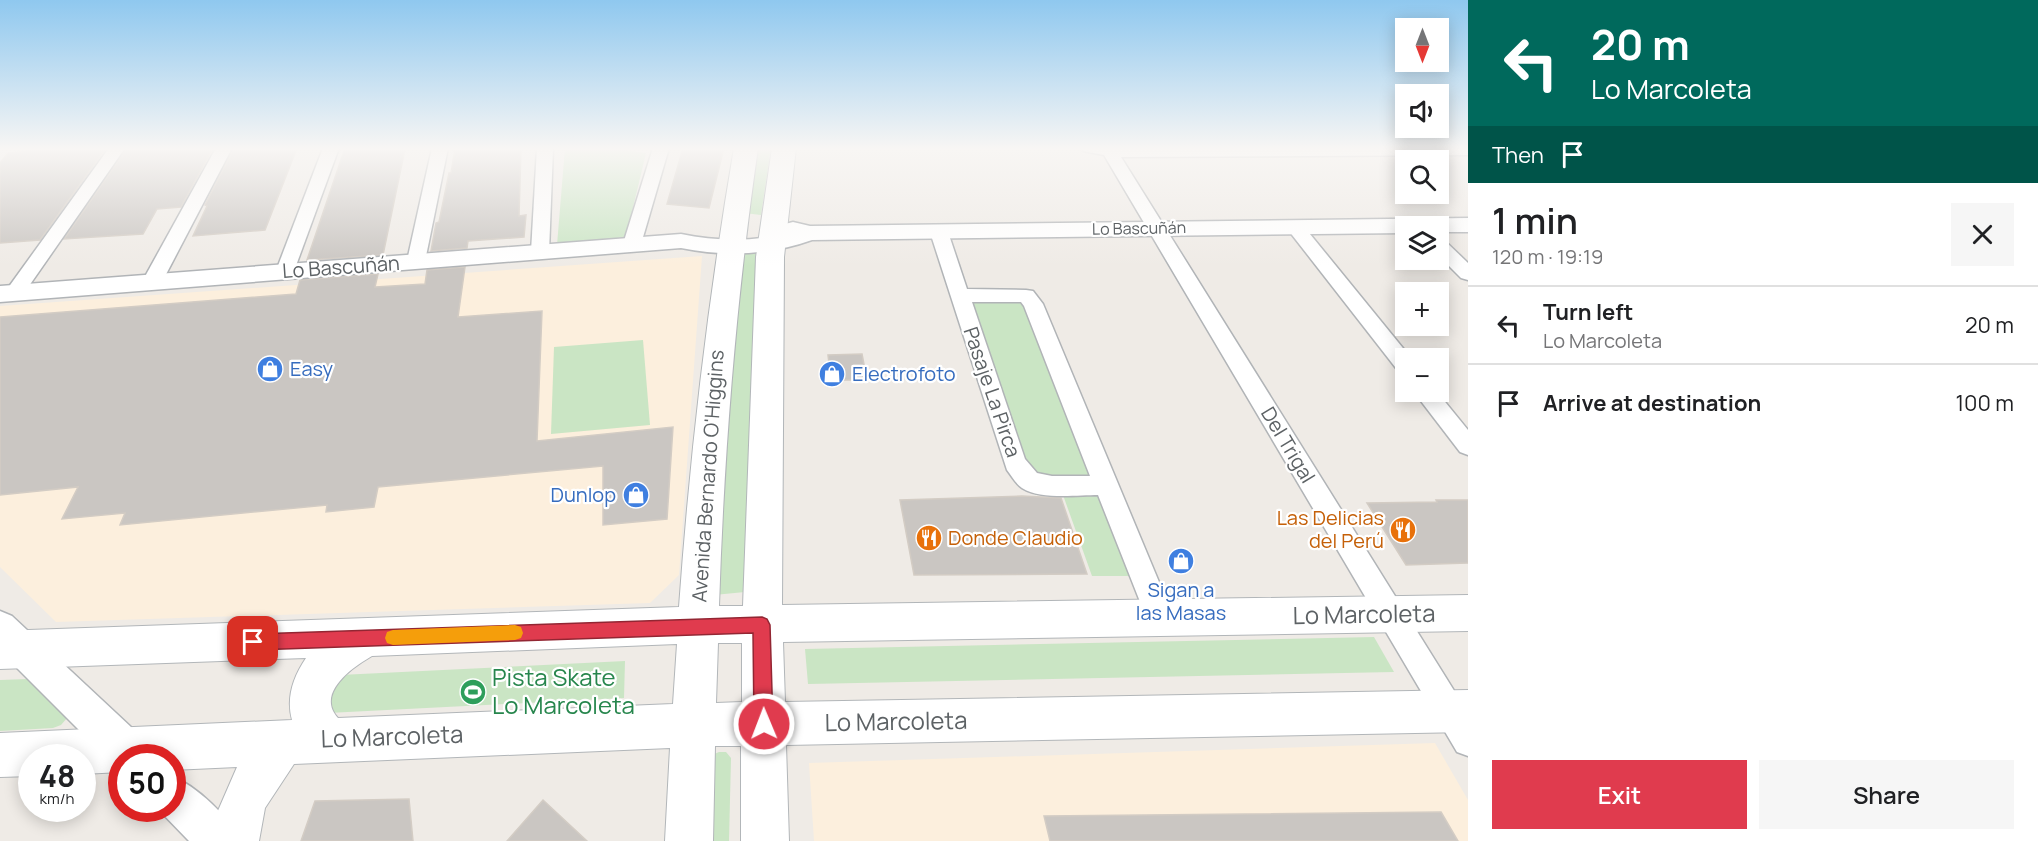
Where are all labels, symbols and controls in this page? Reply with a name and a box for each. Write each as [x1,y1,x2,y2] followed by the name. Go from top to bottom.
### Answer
[1591,15,1690,73] text: 20 m
[1395,18,1449,72] north arrow
[1395,18,1449,402] map controls
[1492,24,1570,102] icon: left
[1591,70,1752,107] text: Lo Marcoleta
[1395,84,1449,138] button: sound
[1556,138,1589,171] icon: arrive
[1492,140,1544,170] text: Then
[1395,150,1449,204] button: search
[1492,196,1578,245] text: 1 min
[1951,203,2014,266] button: close
[1092,216,1186,240] street label: Lo Bascuñán
[1395,216,1449,270] button: layers
[1492,243,1603,270] text: 120 m · 19:19
[281,249,401,284] street label: Lo Bascuñán
[1395,282,1449,336] button: +
[1543,297,1633,327] text: Turn left
[1492,309,1525,342] icon: left
[1965,310,2014,340] text: 20 m
[958,323,1027,461] street label: Pasaje La Pirca
[1543,327,1662,354] text: Lo Marcoleta
[1395,348,1449,402] button: −
[685,349,730,603] street label: Avenida Bernardo O'Higgins
[255,354,285,384] shop icon: Easy
[290,355,334,382] place label: Easy
[817,359,847,389] shop icon: Electrofoto
[852,360,956,387] place label: Electrofoto
[1492,387,1525,420] icon: arrive
[1543,388,1761,418] text: Arrive at destination
[1956,388,2014,418] text: 100 m
[1255,402,1322,488] street label: Del Trigal
[621,480,651,510] shop icon: Dunlop
[550,481,616,508] place label: Dunlop
[1277,504,1384,554] place label: Las Delicias del Perú
[1388,515,1418,545] restaurant icon: Las Delicias del Perú
[914,523,944,553] restaurant icon: Donde Claudio
[948,524,1083,551] place label: Donde Claudio
[1166,546,1196,576] shop icon: Sigan a las Masas
[1136,576,1226,626] place label: Sigan a las Masas
[1292,596,1436,631] street label: Lo Marcoleta
[227,616,278,667] pin
[236,625,269,658] icon: arrive
[492,660,635,721] place label: Pista Skate Lo Marcoleta
[458,677,488,707] sports icon: Pista Skate Lo Marcoleta
[732,692,796,756] position arrow
[824,703,968,738] street label: Lo Marcoleta
[320,717,464,754] street label: Lo Marcoleta
[108,744,186,822] speed limit sign: 50
[39,755,75,796] text: 48
[1492,760,1747,829] button: Exit
[1759,760,2014,829] button: Share
[40,788,74,809] text: km/h

